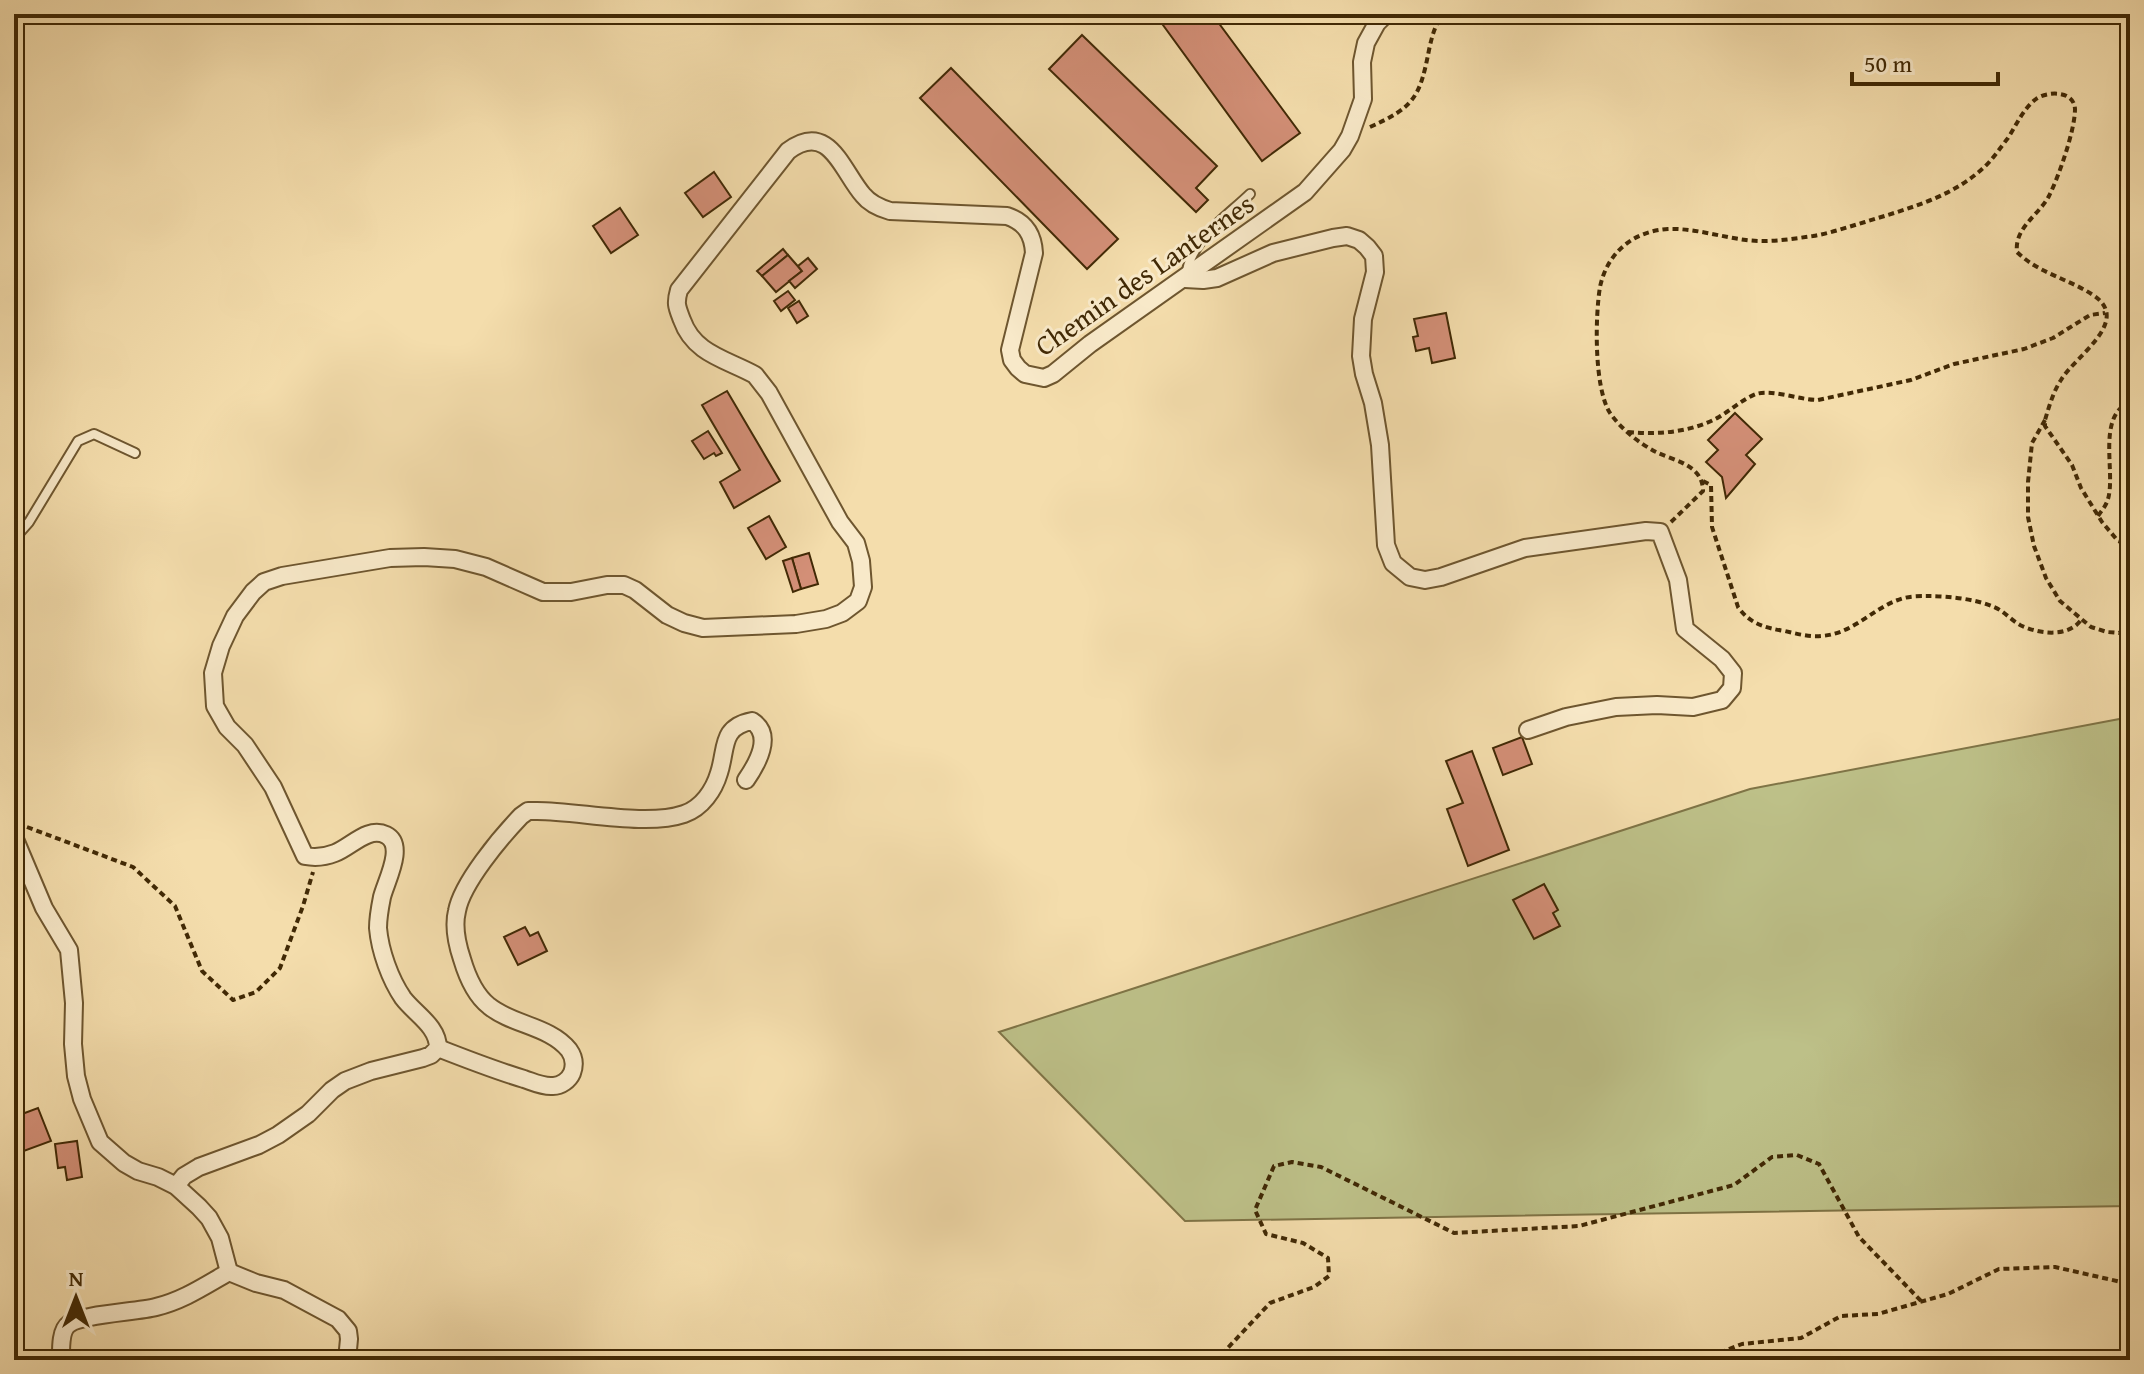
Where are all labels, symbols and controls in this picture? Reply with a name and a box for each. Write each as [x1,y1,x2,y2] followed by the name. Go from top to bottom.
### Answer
[1852,36,1998,86] scale bar
[1864,46,1912,81] text: 50 m
[1026,183,1262,365] street label: Chemin des Lanternes
[36,1258,116,1338] north arrow
[69,1262,84,1294] text: N

